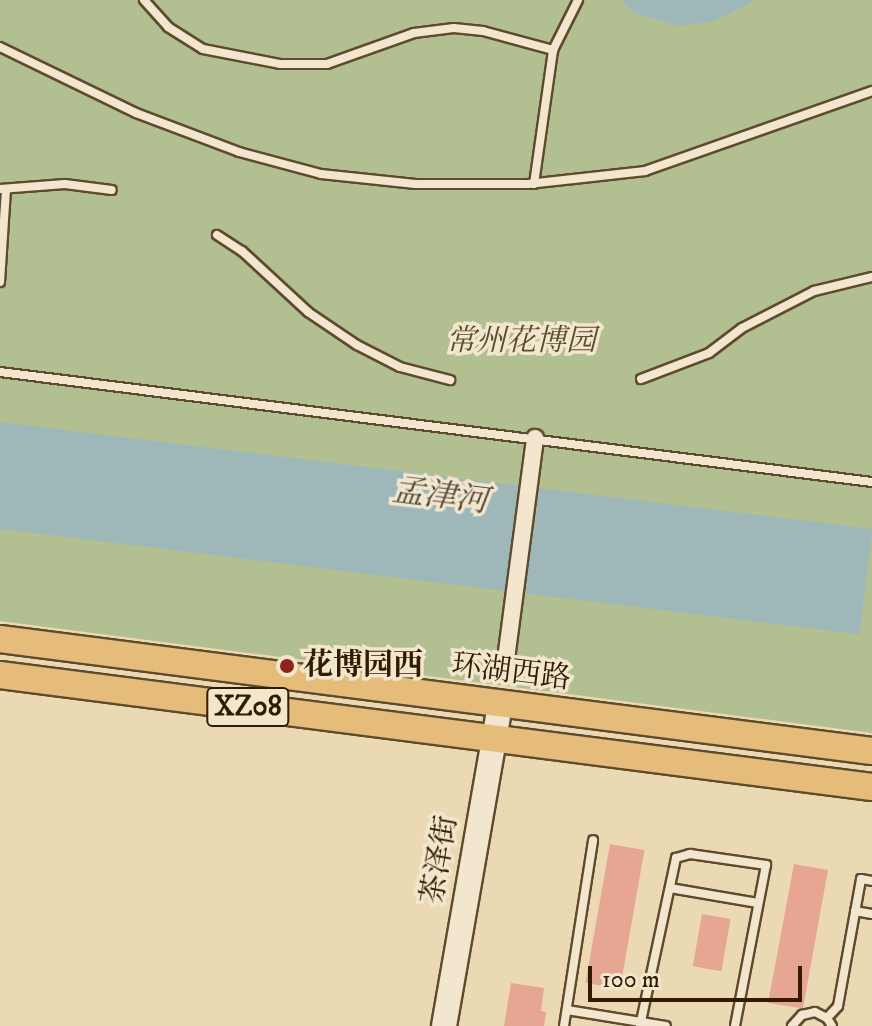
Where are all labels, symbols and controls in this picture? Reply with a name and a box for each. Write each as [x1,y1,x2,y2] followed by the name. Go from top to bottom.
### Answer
[446,324,596,360] park label: 常州花博园
[390,472,490,522] water label: 孟津河
[303,648,423,684] place label: 花博园西
[449,648,573,698] street label: 环湖西路
[278,657,296,675] marker: 花博园西
[206,683,290,731] road number: XZ08
[415,813,467,907] street label: 茶泽街
[592,950,806,1000] scale bar
[602,965,660,995] text: 100 m

